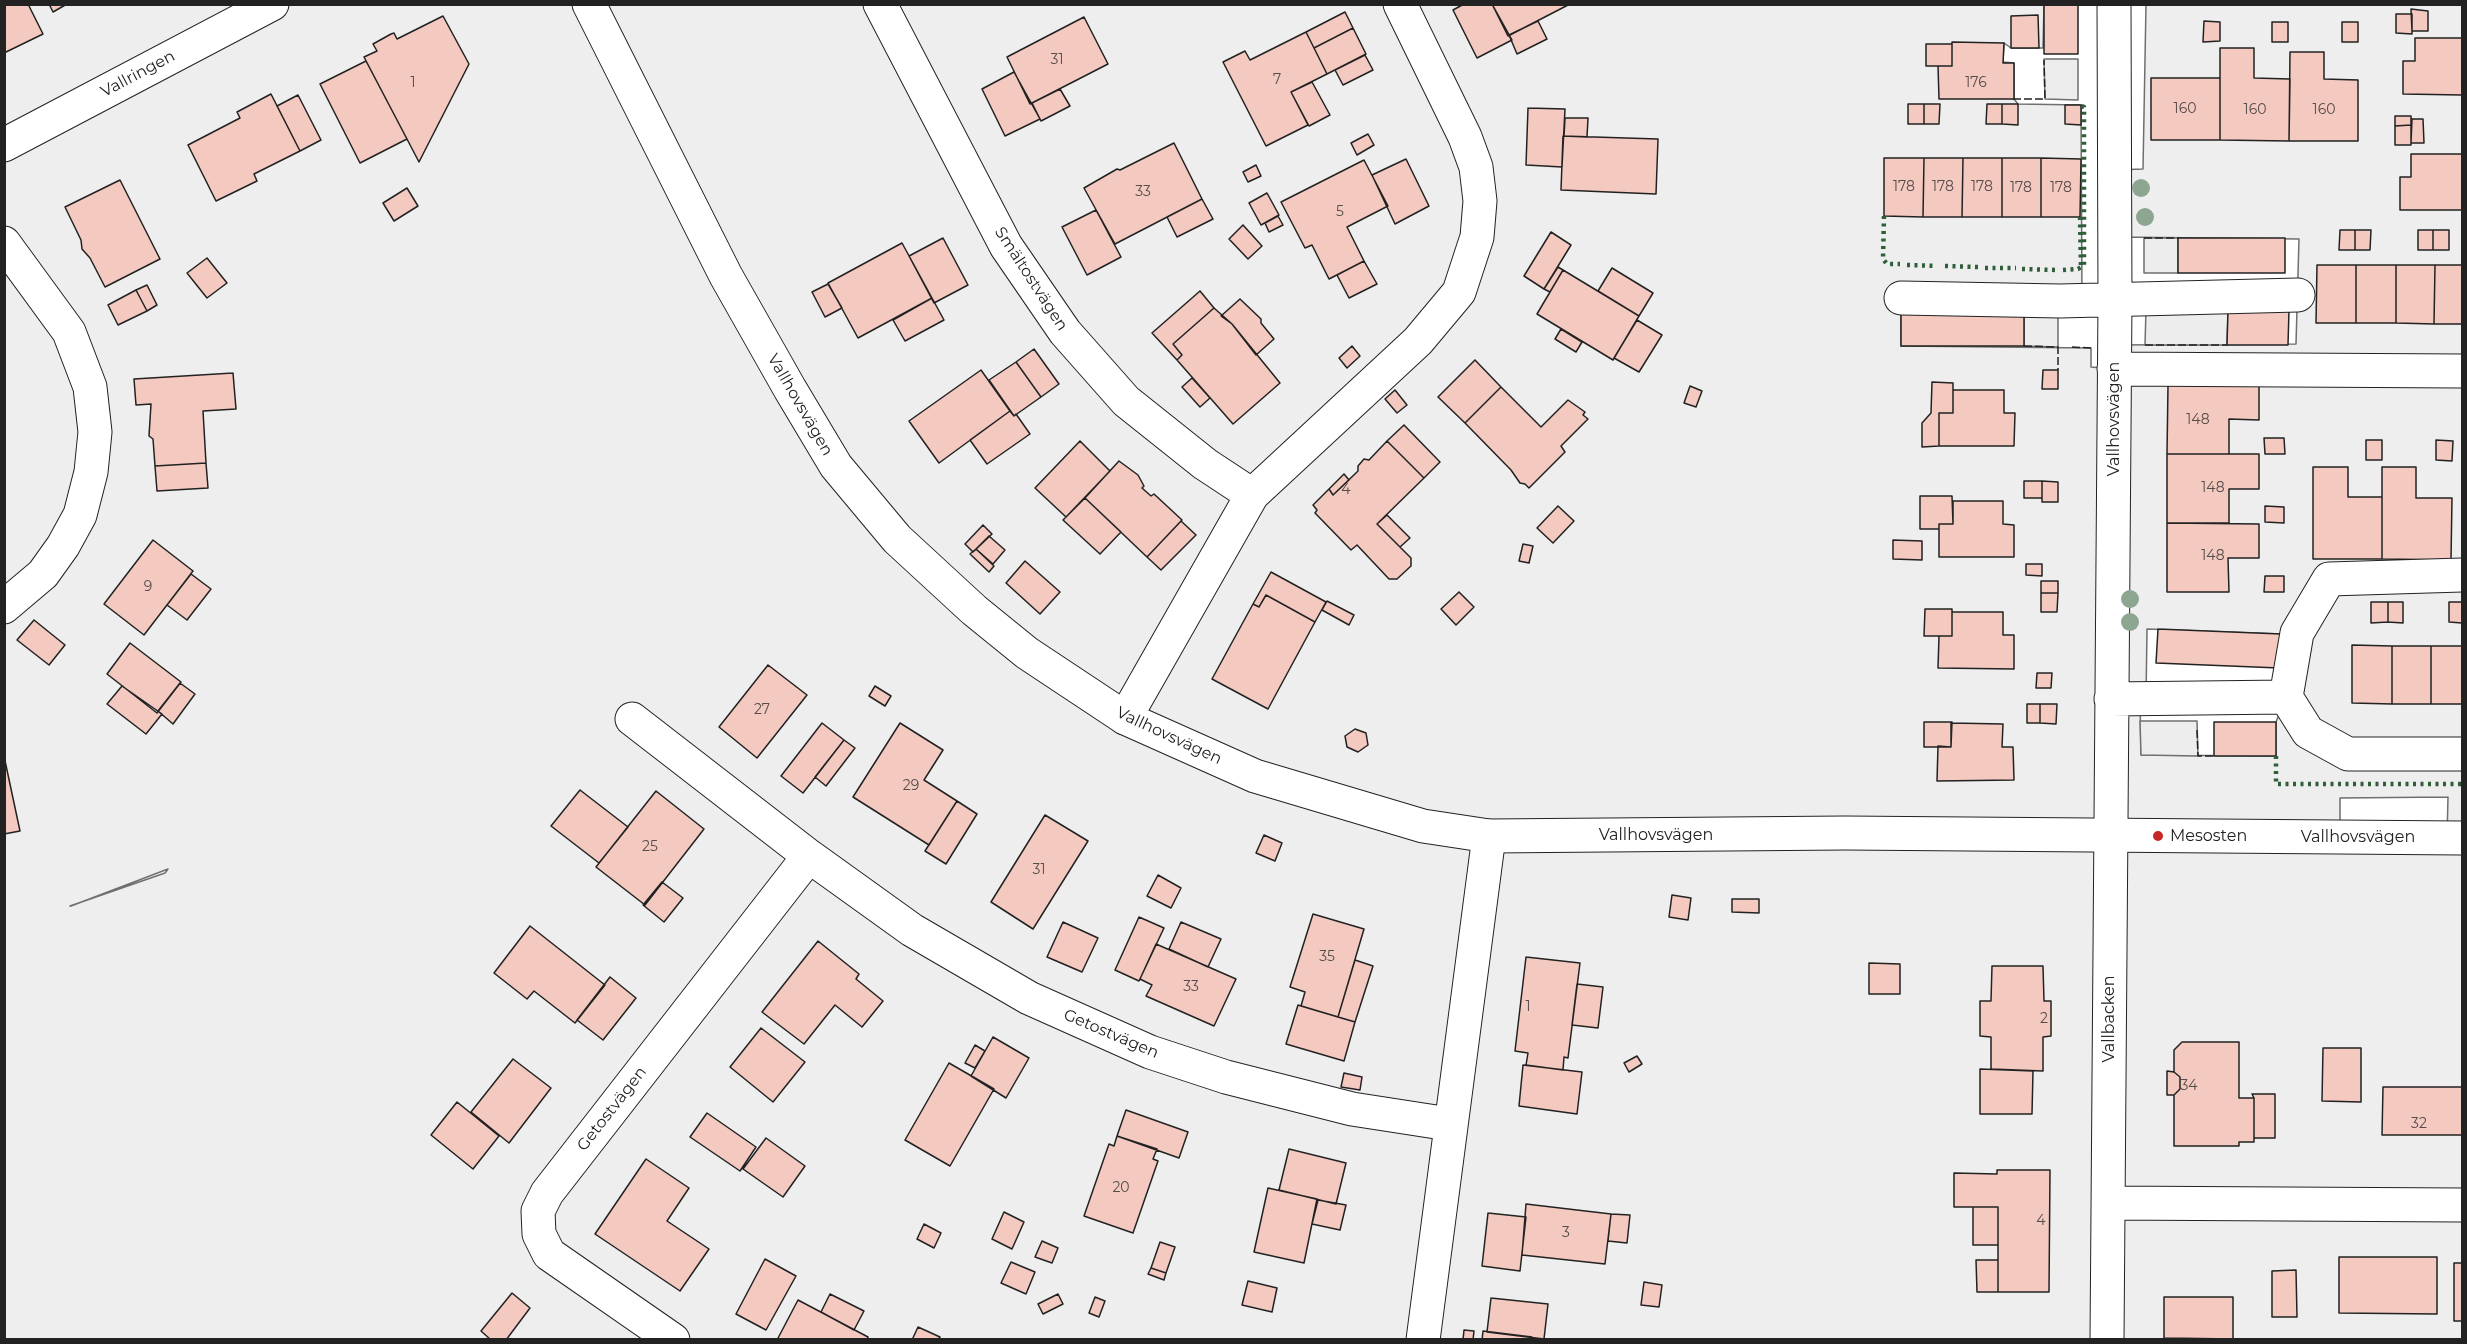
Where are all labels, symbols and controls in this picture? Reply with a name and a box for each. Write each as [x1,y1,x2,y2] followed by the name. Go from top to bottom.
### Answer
[98,46,178,102] street label: Vallringen
[1051,52,1063,68] house number: 31
[1273,72,1281,88] house number: 7
[410,75,416,91] house number: 1
[1965,75,1987,91] house number: 176
[2174,101,2196,117] house number: 160
[2244,102,2266,118] house number: 160
[2313,102,2335,118] house number: 160
[1893,179,1915,195] house number: 178
[1932,179,1954,195] house number: 178
[1971,179,1993,195] house number: 178
[2010,180,2032,196] house number: 178
[2050,180,2072,196] house number: 178
[1135,184,1151,200] house number: 33
[1336,204,1344,220] house number: 5
[990,223,1072,335] street label: Smältostvägen
[763,351,837,459] street label: Vallhovsvägen
[2104,362,2124,476] street label: Vallhovsvägen
[2186,412,2210,428] house number: 148
[2201,480,2225,496] house number: 148
[1341,482,1351,498] house number: 4
[2201,548,2225,564] house number: 148
[144,579,152,595] house number: 9
[754,702,770,718] house number: 27
[1113,703,1225,769] street label: Vallhovsvägen
[903,778,919,794] house number: 29
[1599,825,1713,845] street label: Vallhovsvägen
[2170,826,2247,846] place label: Mesosten
[2301,827,2415,847] street label: Vallhovsvägen
[2151,829,2165,843] marker: Mesosten
[642,839,658,855] house number: 25
[1033,862,1045,878] house number: 31
[1319,949,1335,965] house number: 35
[2099,975,2119,1063] street label: Vallbacken
[1183,979,1199,995] house number: 33
[1525,999,1531,1015] house number: 1
[1060,1005,1162,1063] street label: Getostvägen
[2040,1011,2048,1027] house number: 2
[573,1063,651,1155] street label: Getostvägen
[2180,1078,2198,1094] house number: 34
[2411,1116,2427,1132] house number: 32
[1112,1180,1130,1196] house number: 20
[2036,1213,2046,1229] house number: 4
[1562,1225,1570,1241] house number: 3

